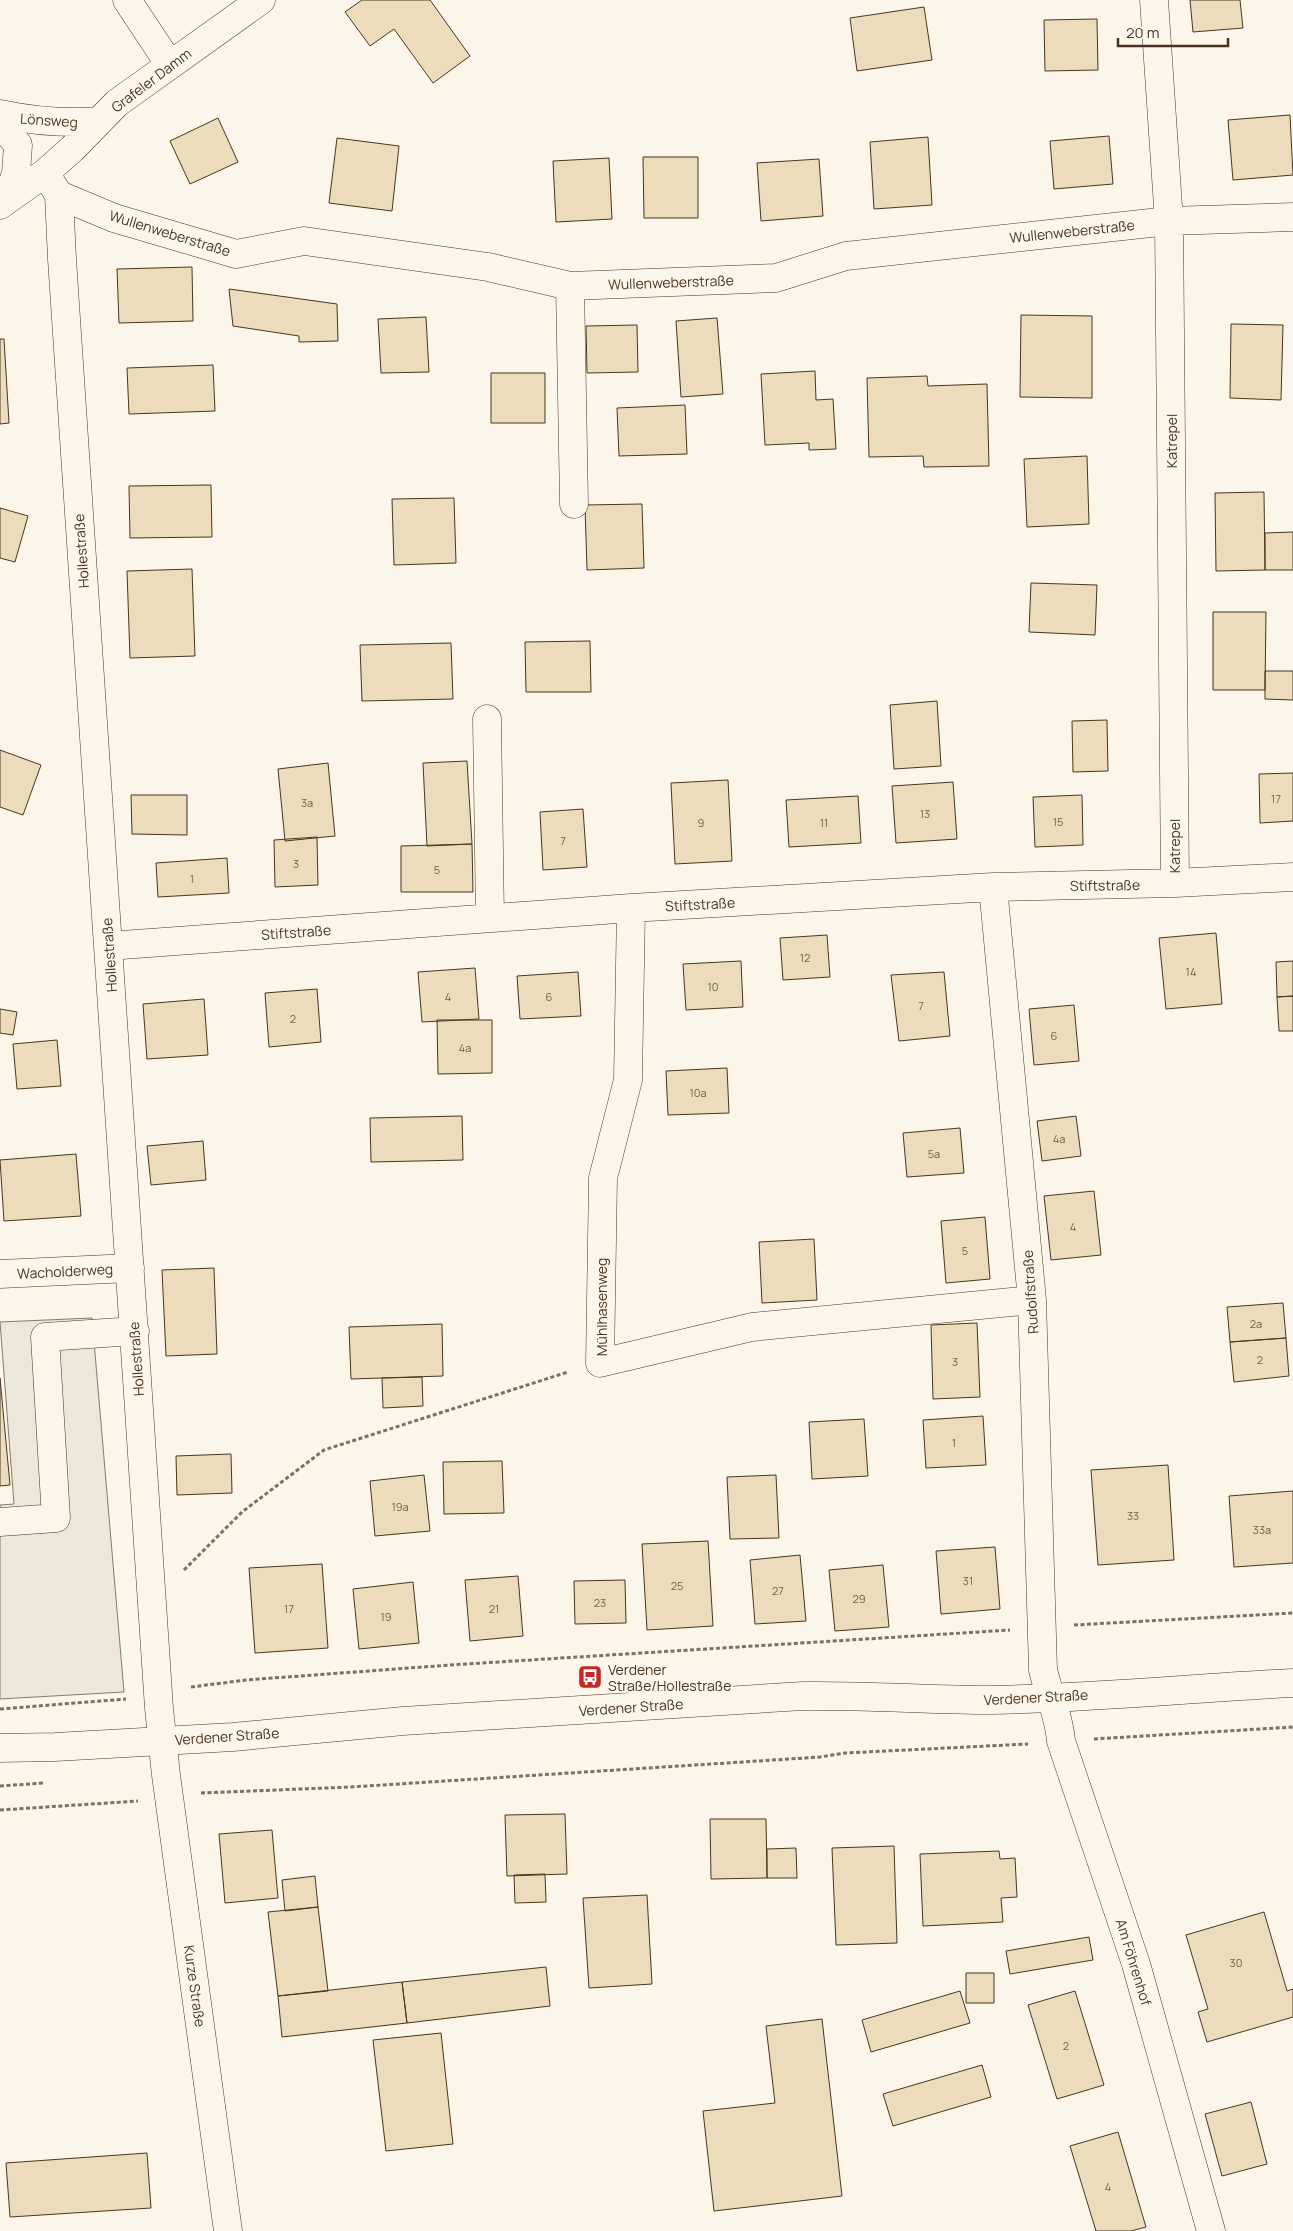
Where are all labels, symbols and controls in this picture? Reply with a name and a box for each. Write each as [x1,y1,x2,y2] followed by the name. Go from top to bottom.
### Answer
[1118,15,1228,47] scale bar
[1126,22,1159,43] text: 20 m
[107,44,195,116] street label: Grafeler Damm
[20,109,78,131] street label: Lönsweg
[107,206,233,260] street label: Wullenweberstraße
[1008,215,1136,247] street label: Wullenweberstraße
[608,270,734,294] street label: Wullenweberstraße
[1162,414,1181,468] street label: Katrepel
[69,513,93,589] street label: Hollestraße
[1271,791,1281,806] house number: 17
[301,795,313,810] house number: 3a
[920,806,930,821] house number: 13
[1053,814,1063,829] house number: 15
[698,815,705,830] house number: 9
[820,815,828,830] house number: 11
[1165,819,1184,873] street label: Katrepel
[560,833,566,848] house number: 7
[293,856,299,871] house number: 3
[434,862,440,877] house number: 5
[190,871,194,886] house number: 1
[1070,875,1140,895] street label: Stiftstraße
[664,893,736,915] street label: Stiftstraße
[97,917,121,993] street label: Hollestraße
[260,920,332,944] street label: Stiftstraße
[800,950,810,965] house number: 12
[1186,964,1196,979] house number: 14
[707,979,719,994] house number: 10
[445,989,451,1004] house number: 4
[546,989,553,1004] house number: 6
[918,998,924,1013] house number: 7
[290,1011,296,1026] house number: 2
[1051,1028,1058,1043] house number: 6
[459,1040,471,1055] house number: 4a
[689,1085,707,1100] house number: 10a
[1053,1131,1065,1146] house number: 4a
[928,1146,940,1161] house number: 5a
[1070,1219,1076,1234] house number: 4
[962,1243,968,1258] house number: 5
[1018,1249,1042,1335] street label: Rudolfstraße
[592,1258,611,1356] street label: Mühlhasenweg
[16,1259,114,1283] street label: Wacholderweg
[1250,1316,1262,1331] house number: 2a
[124,1321,148,1397] street label: Hollestraße
[1257,1352,1263,1367] house number: 2
[952,1354,958,1369] house number: 3
[952,1435,956,1450] house number: 1
[391,1499,409,1514] house number: 19a
[1127,1508,1139,1523] house number: 33
[1253,1522,1271,1537] house number: 33a
[963,1573,973,1588] house number: 31
[671,1578,683,1593] house number: 25
[772,1583,784,1598] house number: 27
[852,1591,866,1606] house number: 29
[594,1595,606,1610] house number: 23
[284,1601,294,1616] house number: 17
[489,1601,499,1616] house number: 21
[380,1609,392,1624] house number: 19
[608,1660,731,1695] place label: Verdener Straße/Hollestraße
[577,1664,603,1690] bus stop icon: Verdener Straße/Hollestraße
[983,1685,1089,1709] street label: Verdener Straße
[578,1694,684,1720] street label: Verdener Straße
[174,1723,280,1749] street label: Verdener Straße
[1112,1916,1156,2008] street label: Am Föhrenhof
[180,1944,210,2028] street label: Kurze Straße
[1230,1955,1242,1970] house number: 30
[1063,2038,1069,2053] house number: 2
[1105,2179,1111,2194] house number: 4

